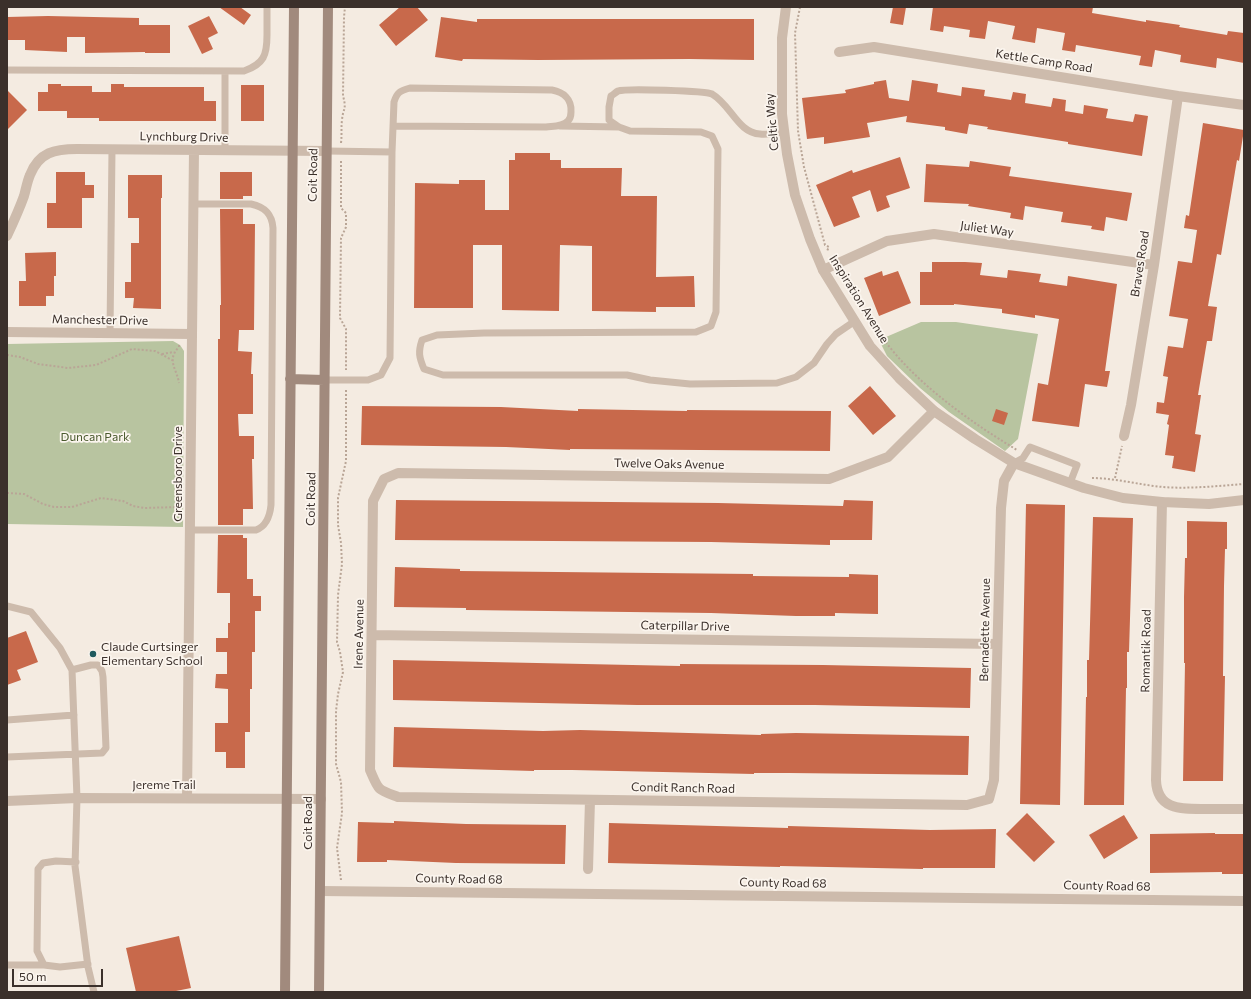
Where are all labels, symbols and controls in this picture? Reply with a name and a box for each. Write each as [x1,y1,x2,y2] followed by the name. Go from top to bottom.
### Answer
[995,46,1093,76] street label: Kettle Camp Road
[762,93,782,151] street label: Celtic Way
[139,129,229,145] street label: Lynchburg Drive
[305,148,321,202] street label: Coit Road
[959,218,1015,240] street label: Juliet Way
[1128,230,1152,298] street label: Braves Road
[826,252,892,346] street label: Inspiration Avenue
[52,312,148,328] street label: Manchester Drive
[171,426,185,522] street label: Greensboro Drive
[61,430,129,444] park label: Duncan Park
[614,456,724,472] street label: Twelve Oaks Avenue
[303,472,319,526] street label: Coit Road
[977,578,993,682] street label: Bernadette Avenue
[351,599,367,669] street label: Irene Avenue
[1138,609,1154,693] street label: Romantik Road
[640,618,730,634] street label: Caterpillar Drive
[101,640,203,668] place label: Claude Curtsinger Elementary School
[88,649,98,659] marker: Claude Curtsinger Elementary School
[132,778,196,792] street label: Jereme Trail
[631,780,735,796] street label: Condit Ranch Road
[301,796,315,850] street label: Coit Road
[415,871,503,887] street label: County Road 68
[739,875,827,891] street label: County Road 68
[1063,878,1151,894] street label: County Road 68
[14,961,105,987] scale bar
[19,969,47,983] text: 50 m

